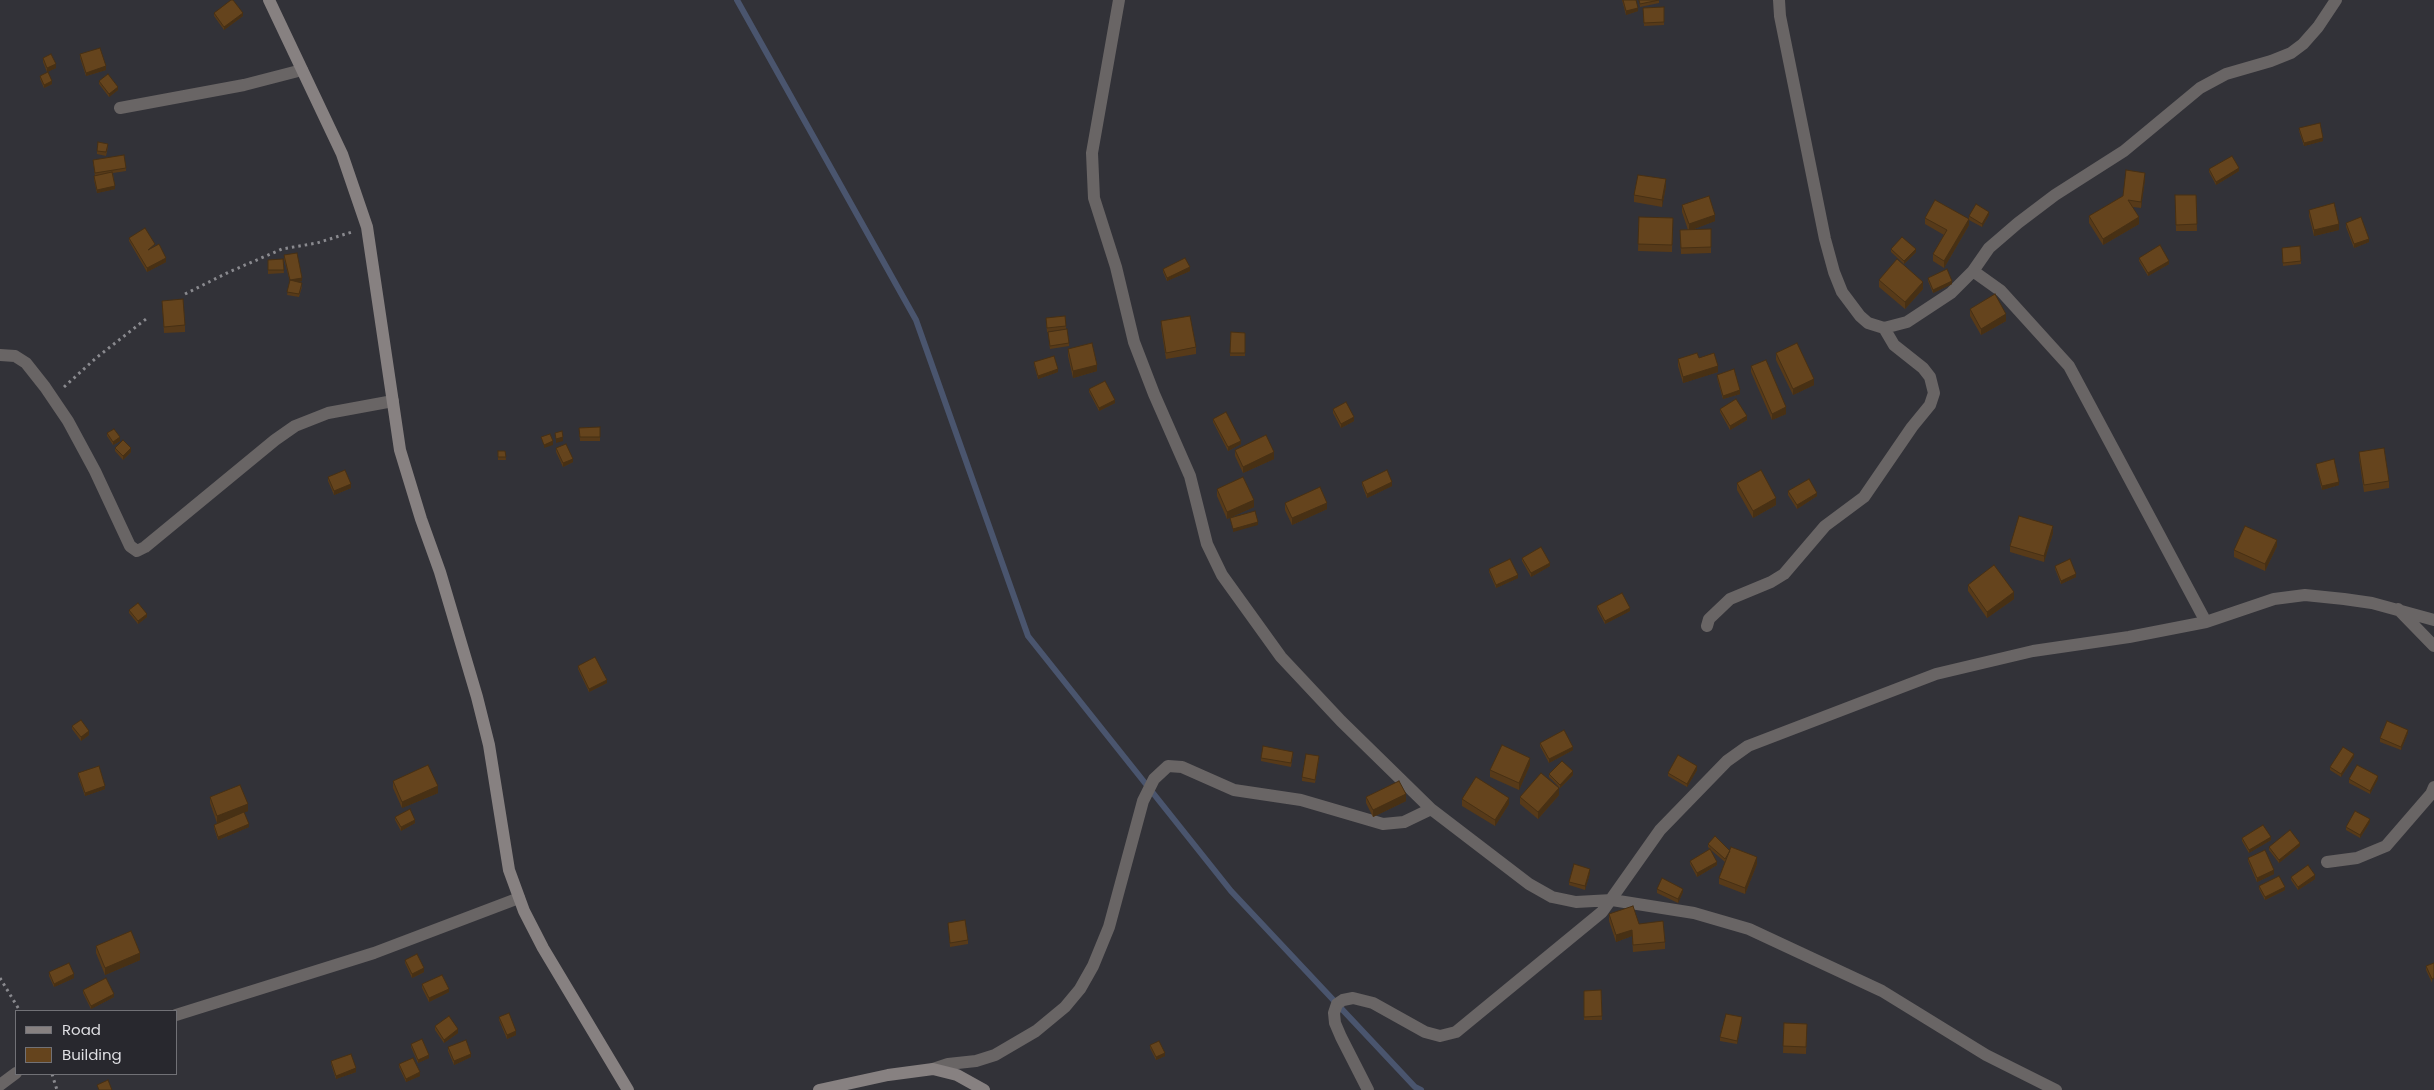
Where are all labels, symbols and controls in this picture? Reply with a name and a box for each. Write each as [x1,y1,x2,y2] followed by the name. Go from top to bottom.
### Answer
[15,1010,178,1075] legend
[62,1019,101,1040] text: Road
[62,1044,122,1065] text: Building

